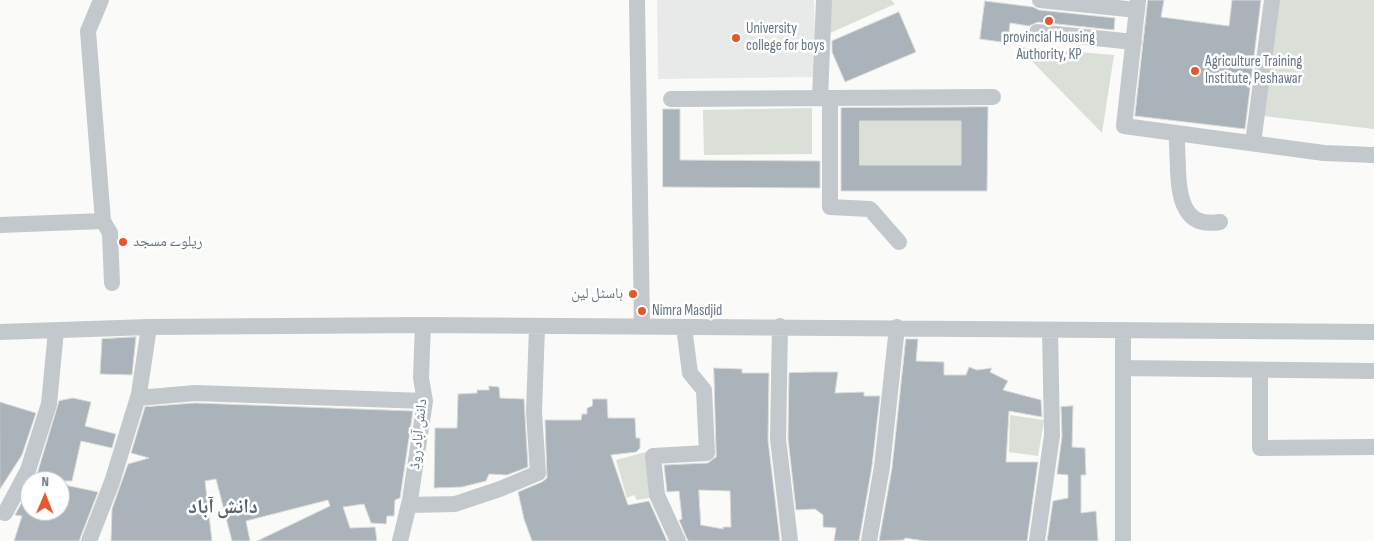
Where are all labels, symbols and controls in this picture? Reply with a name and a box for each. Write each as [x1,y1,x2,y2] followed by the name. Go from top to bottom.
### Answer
[1043,15,1055,27] marker: provincial Housing Authority, KP
[746,20,825,55] place label: University college for boys
[1003,29,1095,64] place label: provincial Housing Authority, KP
[730,32,742,44] marker: University college for boys
[1205,53,1302,88] place label: Agriculture Training Institute, Peshawar
[1189,65,1201,77] marker: Agriculture Training Institute, Peshawar
[133,233,202,251] place label: ریلوے مسجد
[117,236,129,248] marker: ریلوے مسجد
[571,285,623,303] place label: ہاسٹل لین
[627,288,639,300] marker: ہاسٹل لین
[652,302,722,320] place label: Nimra Masdjid
[636,305,648,317] marker: Nimra Masdjid
[406,398,432,470] street label: دانش آباد روڈ
[20,471,70,521] north arrow
[41,473,49,490] text: N
[188,496,258,520] district label: دانش آباد

